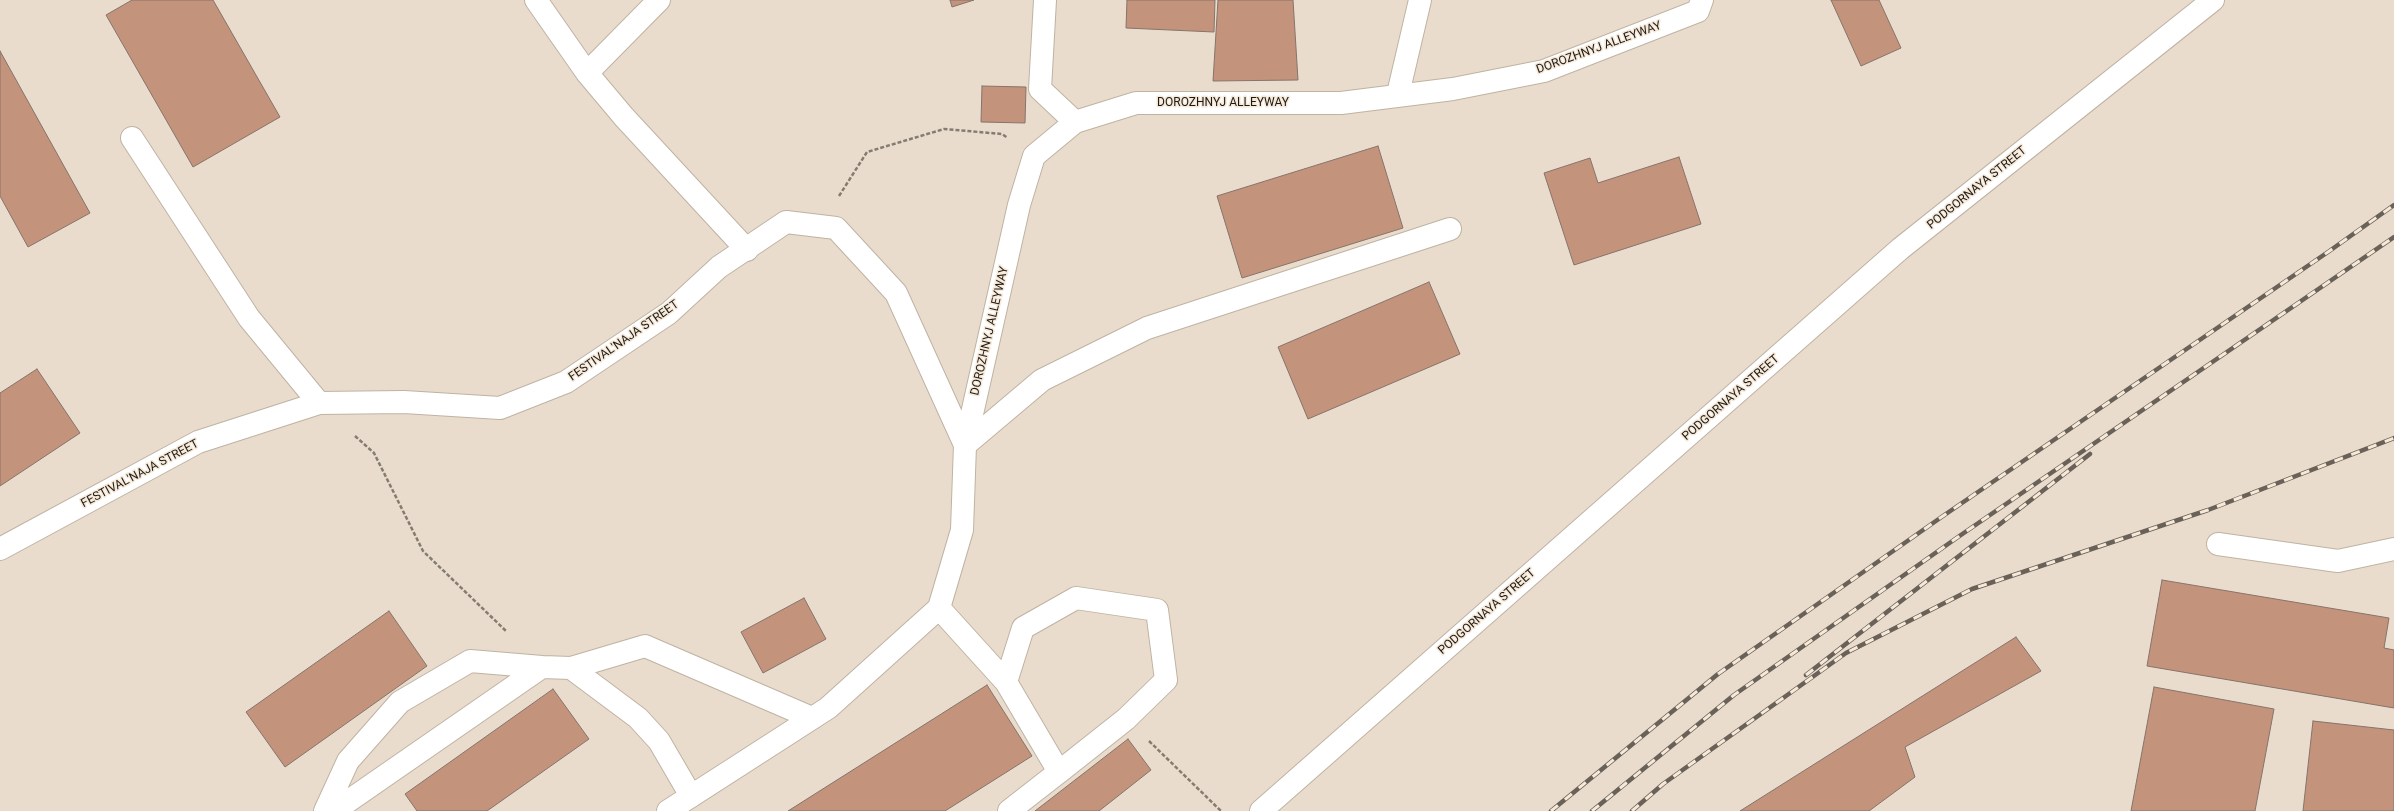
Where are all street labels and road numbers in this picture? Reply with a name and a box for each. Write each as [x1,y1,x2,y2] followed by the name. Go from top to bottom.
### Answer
[1535,19,1663,77] street label: DOROZHNYJ ALLEYWAY
[1157,96,1289,110] street label: DOROZHNYJ ALLEYWAY
[1924,144,2030,232] street label: PODGORNAYA STREET
[968,265,1012,397] street label: DOROZHNYJ ALLEYWAY
[566,298,682,384] street label: FESTIVAL'NAJA STREET
[1680,352,1782,444] street label: PODGORNAYA STREET
[79,437,201,511] street label: FESTIVAL'NAJA STREET
[1436,566,1538,658] street label: PODGORNAYA STREET

